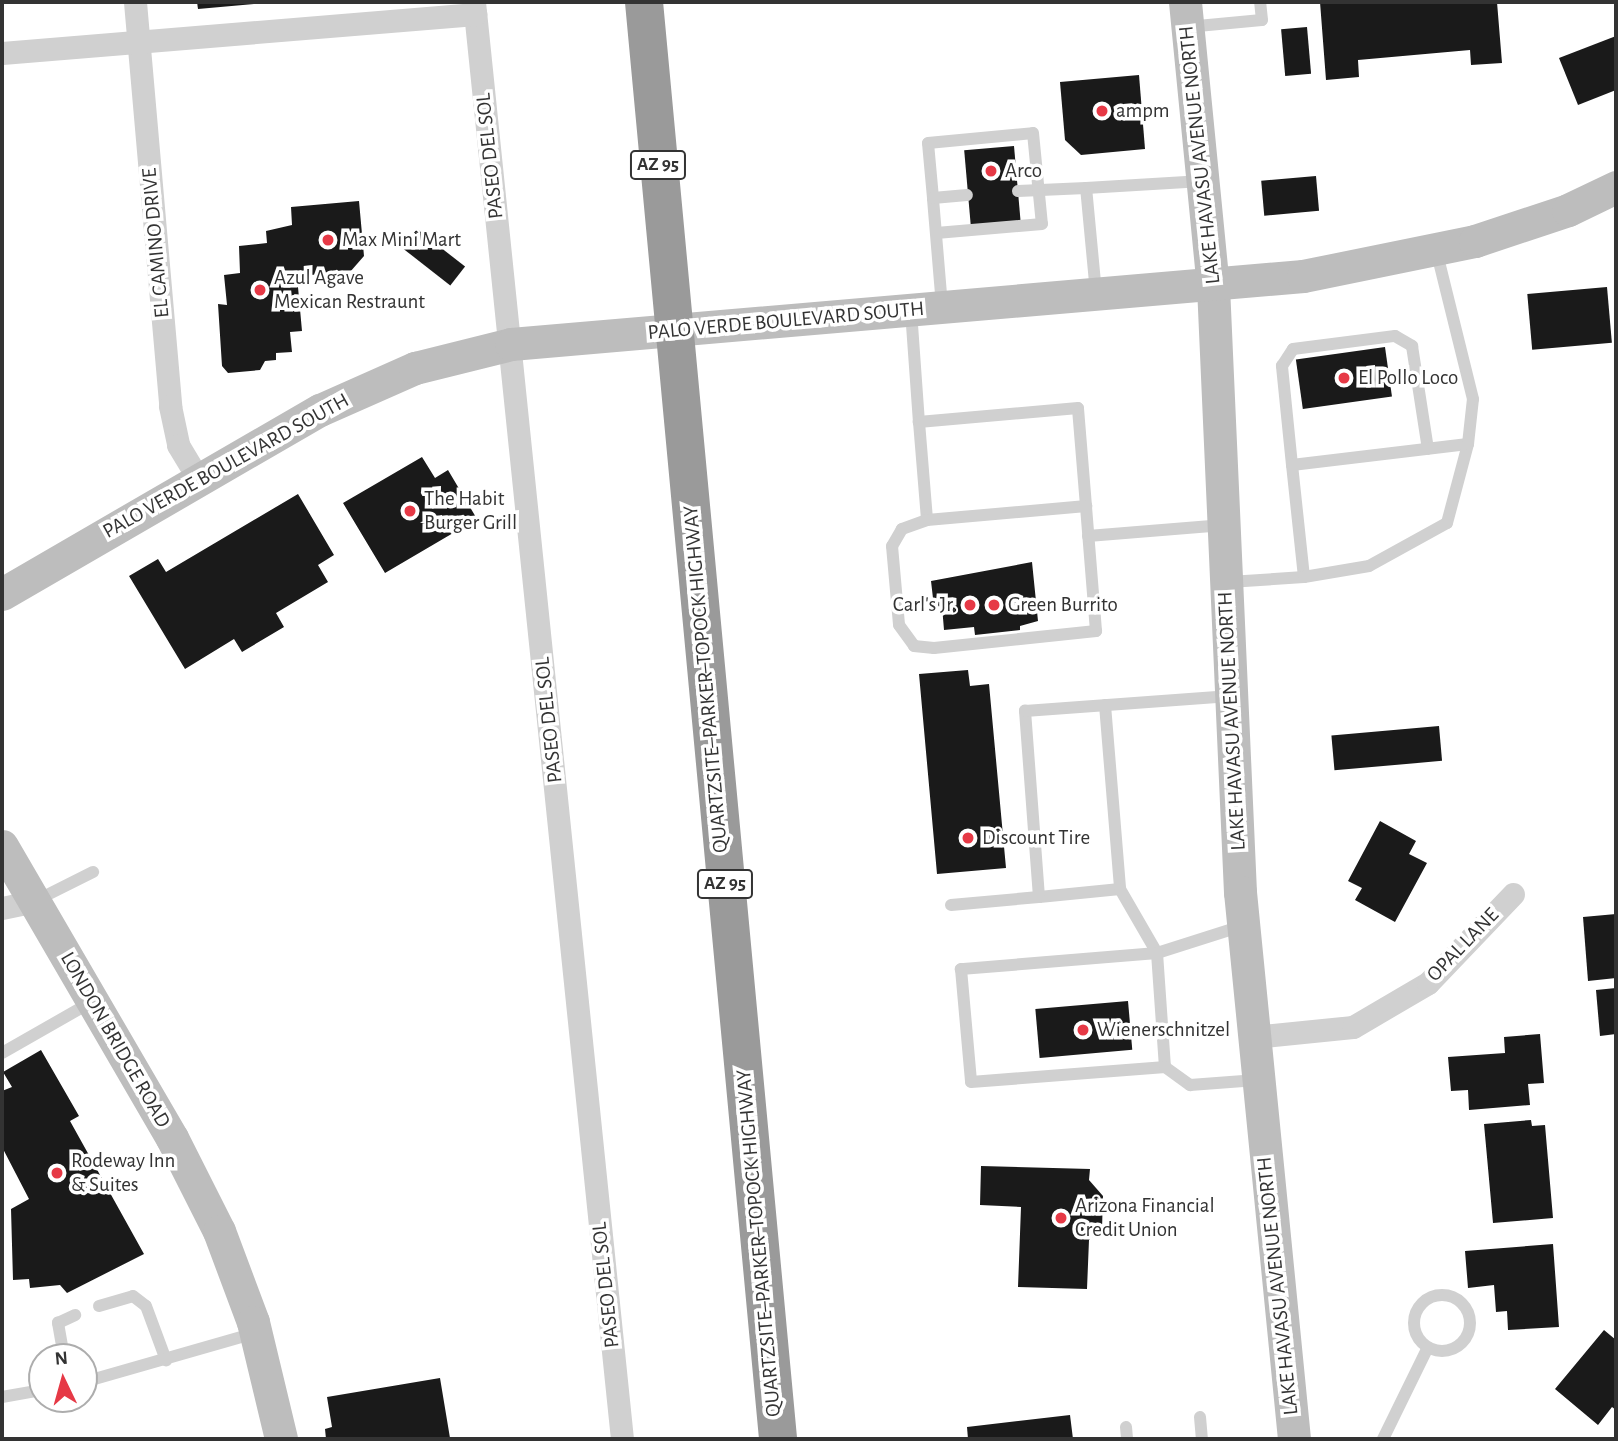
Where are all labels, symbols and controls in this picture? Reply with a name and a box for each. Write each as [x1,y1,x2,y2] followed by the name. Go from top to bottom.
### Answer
[1174,25,1226,285] street label: LAKE HAVASU AVENUE NORTH
[471,92,509,220] street label: PASEO DEL SOL
[1116,98,1170,124] place label: ampm
[1094,103,1110,119] marker: ampm
[628,150,688,181] road number: AZ 95
[1005,158,1042,184] place label: Arco
[983,163,999,179] marker: Arco
[137,167,175,319] street label: EL CAMINO DRIVE
[342,227,461,253] place label: Max Mini Mart
[320,232,336,248] marker: Max Mini Mart
[274,265,425,315] place label: Azul Agave Mexican Restraunt
[252,282,268,298] marker: Azul Agave Mexican Restraunt
[647,296,925,346] street label: PALO VERDE BOULEVARD SOUTH
[1358,365,1458,391] place label: El Pollo Loco
[1336,370,1352,386] marker: El Pollo Loco
[99,388,353,544] street label: PALO VERDE BOULEVARD SOUTH
[424,486,517,536] place label: The Habit Burger Grill
[402,503,418,519] marker: The Habit Burger Grill
[678,504,734,854] street label: QUARTZSITE–PARKER–TOPOCK HIGHWAY
[1213,591,1251,851] street label: LAKE HAVASU AVENUE NORTH
[893,592,956,618] place label: Carl's Jr.
[1008,592,1118,618] place label: Green Burrito
[962,597,978,613] marker: Carl's Jr.
[986,597,1002,613] marker: Green Burrito
[530,656,568,784] street label: PASEO DEL SOL
[982,825,1090,851] place label: Discount Tire
[960,830,976,846] marker: Discount Tire
[695,869,755,900] road number: AZ 95
[1422,903,1504,987] street label: OPAL LANE
[54,948,176,1132] street label: LONDON BRIDGE ROAD
[1097,1017,1230,1043] place label: Wienerschnitzel
[1075,1022,1091,1038] marker: Wienerschnitzel
[731,1068,787,1418] street label: QUARTZSITE–PARKER–TOPOCK HIGHWAY
[71,1148,175,1198] place label: Rodeway Inn & Suites
[1252,1156,1304,1416] street label: LAKE HAVASU AVENUE NORTH
[49,1165,65,1181] marker: Rodeway Inn & Suites
[1075,1193,1215,1243] place label: Arizona Financial Credit Union
[1053,1210,1069,1226] marker: Arizona Financial Credit Union
[587,1221,625,1349] street label: PASEO DEL SOL
[28,1343,98,1413] north arrow
[54,1349,69,1369] text: N

